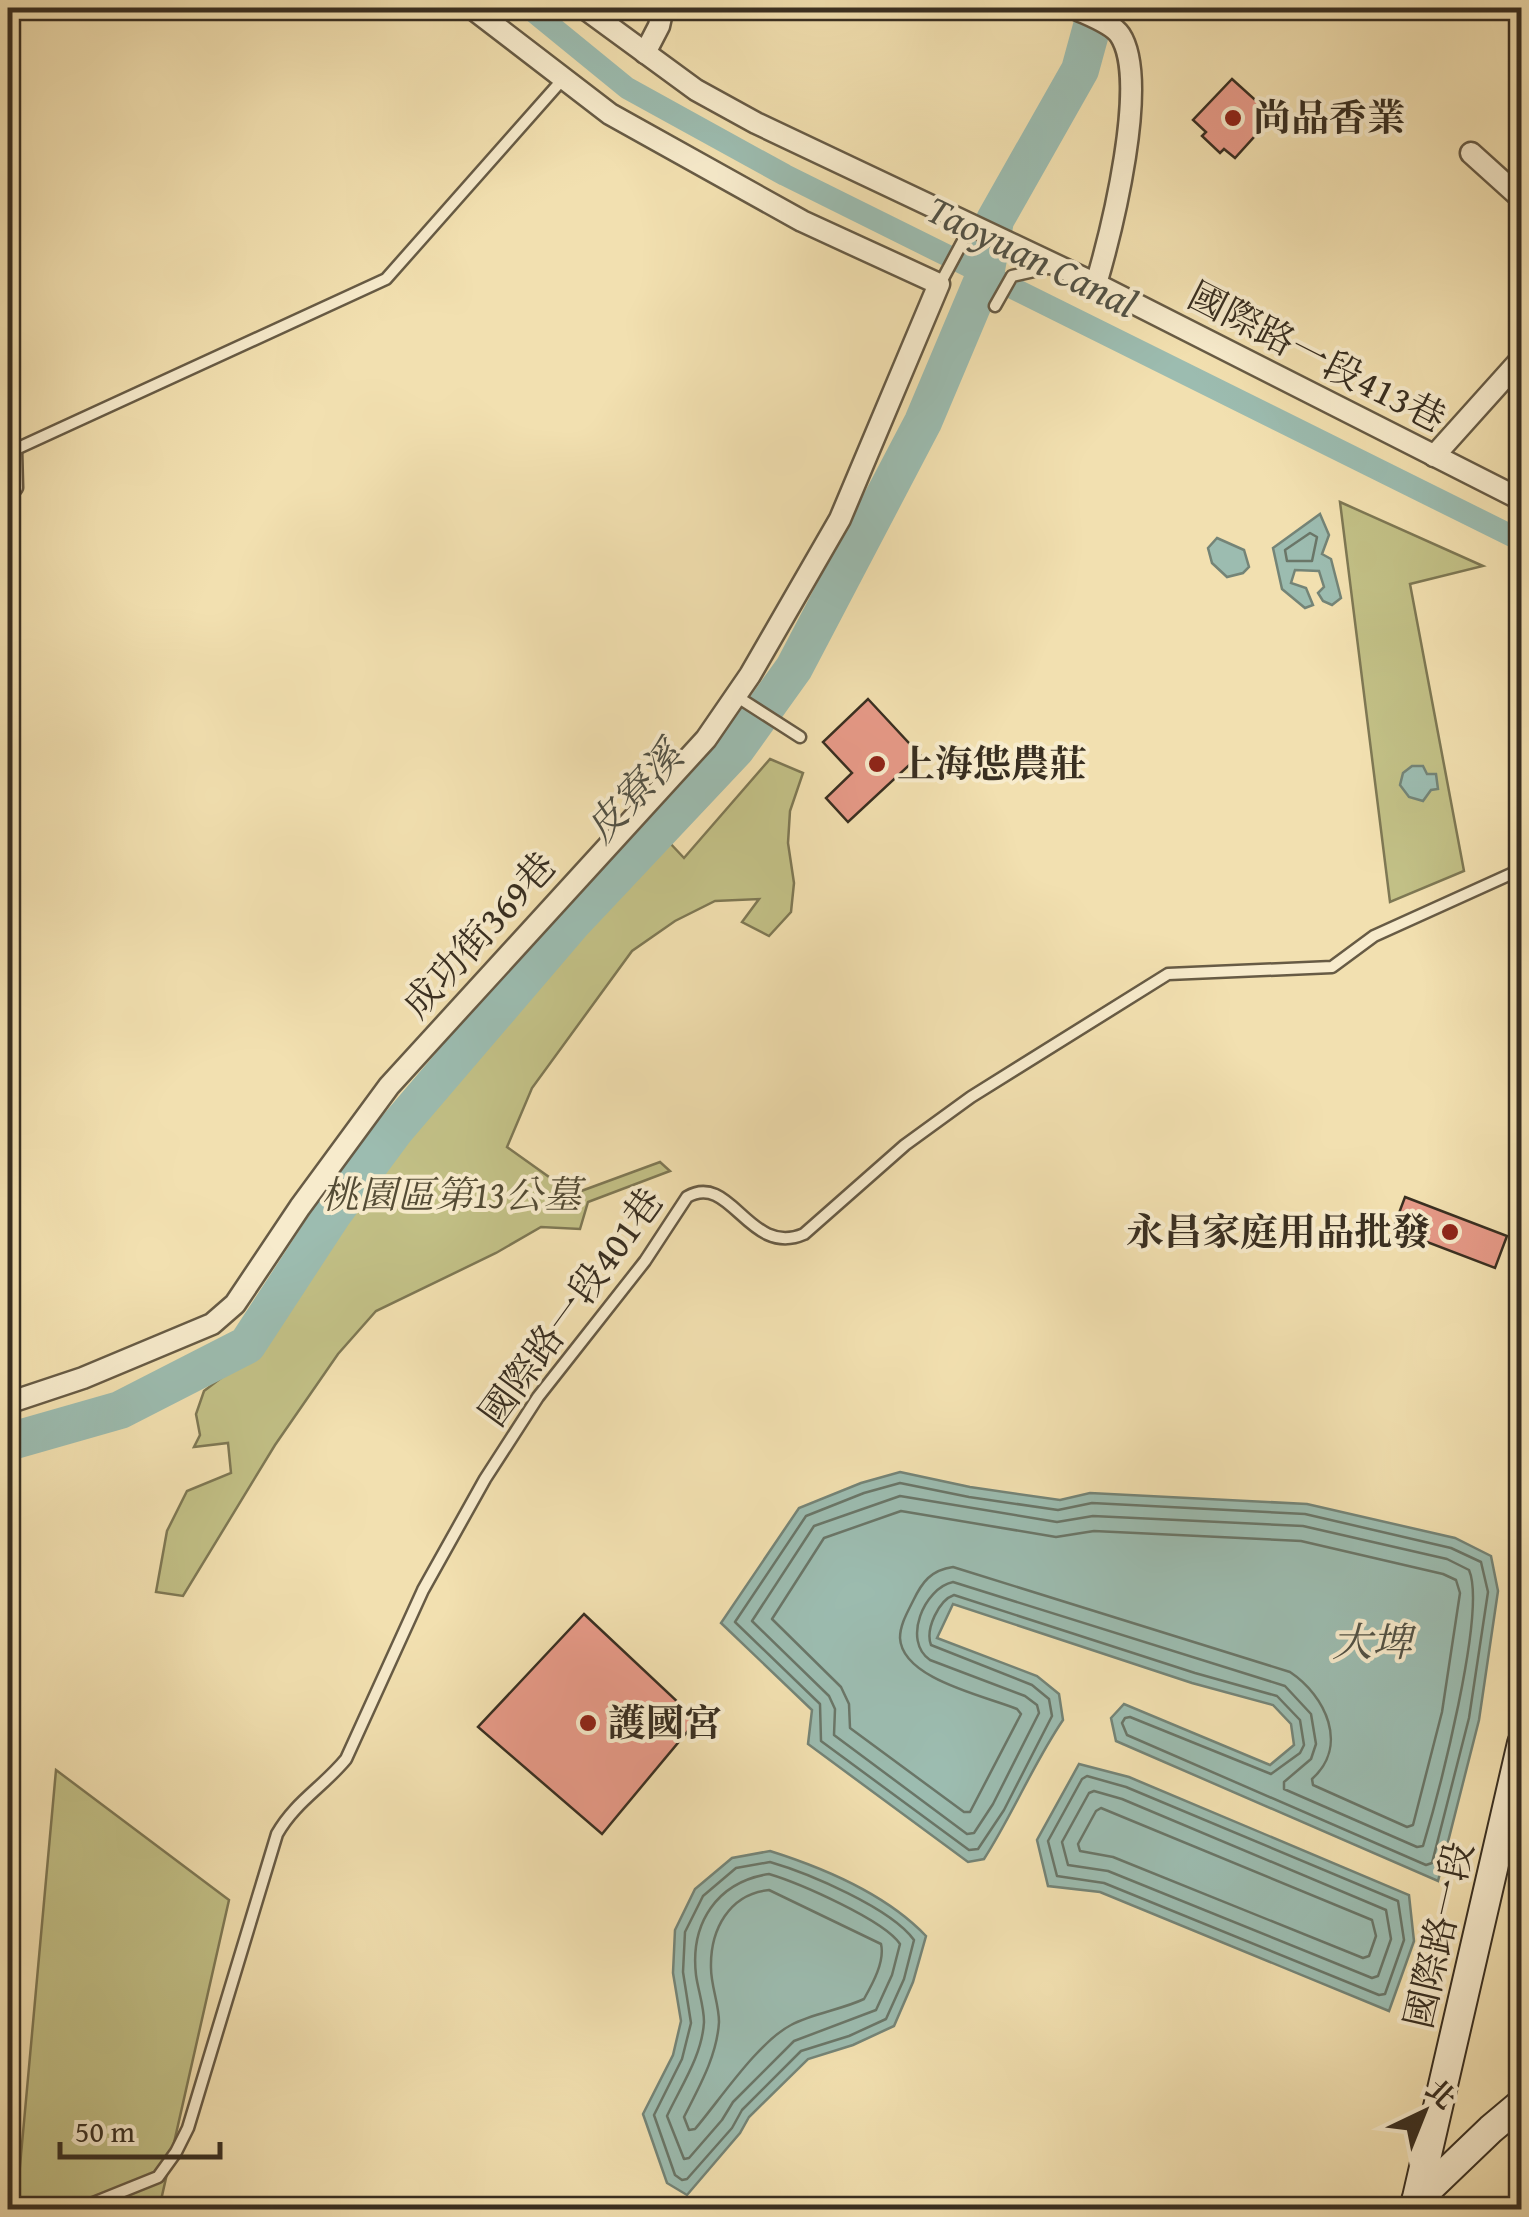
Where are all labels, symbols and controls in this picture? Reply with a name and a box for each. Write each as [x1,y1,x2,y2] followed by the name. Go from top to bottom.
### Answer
[1253,89,1405,145] place label: 尚品香業
[1222,107,1244,129] marker: 尚品香業
[917,179,1148,332] water label: Taoyuan Canal
[1179,267,1456,445] street label: 國際路一段413巷
[571,725,699,856] water label: 皮寮溪
[897,735,1087,791] place label: 上海怹農莊
[866,753,888,775] marker: 上海怹農莊
[388,839,568,1030] street label: 成功街369巷
[321,1166,587,1222] park label: 桃園區第13公墓
[464,1176,676,1437] street label: 國際路一段401巷
[1126,1203,1430,1259] place label: 永昌家庭用品批發
[1439,1221,1461,1243] marker: 永昌家庭用品批發
[1332,1612,1417,1671] water label: 大埤
[608,1694,722,1750] place label: 護國宮
[577,1712,599,1734] marker: 護國宮
[1389,1836,1487,2034] street label: 國際路一段
[1374,2062,1474,2162] north arrow
[1417,2069,1466,2118] text: 北
[60,2097,220,2159] scale bar
[75,2109,135,2153] text: 50 m

